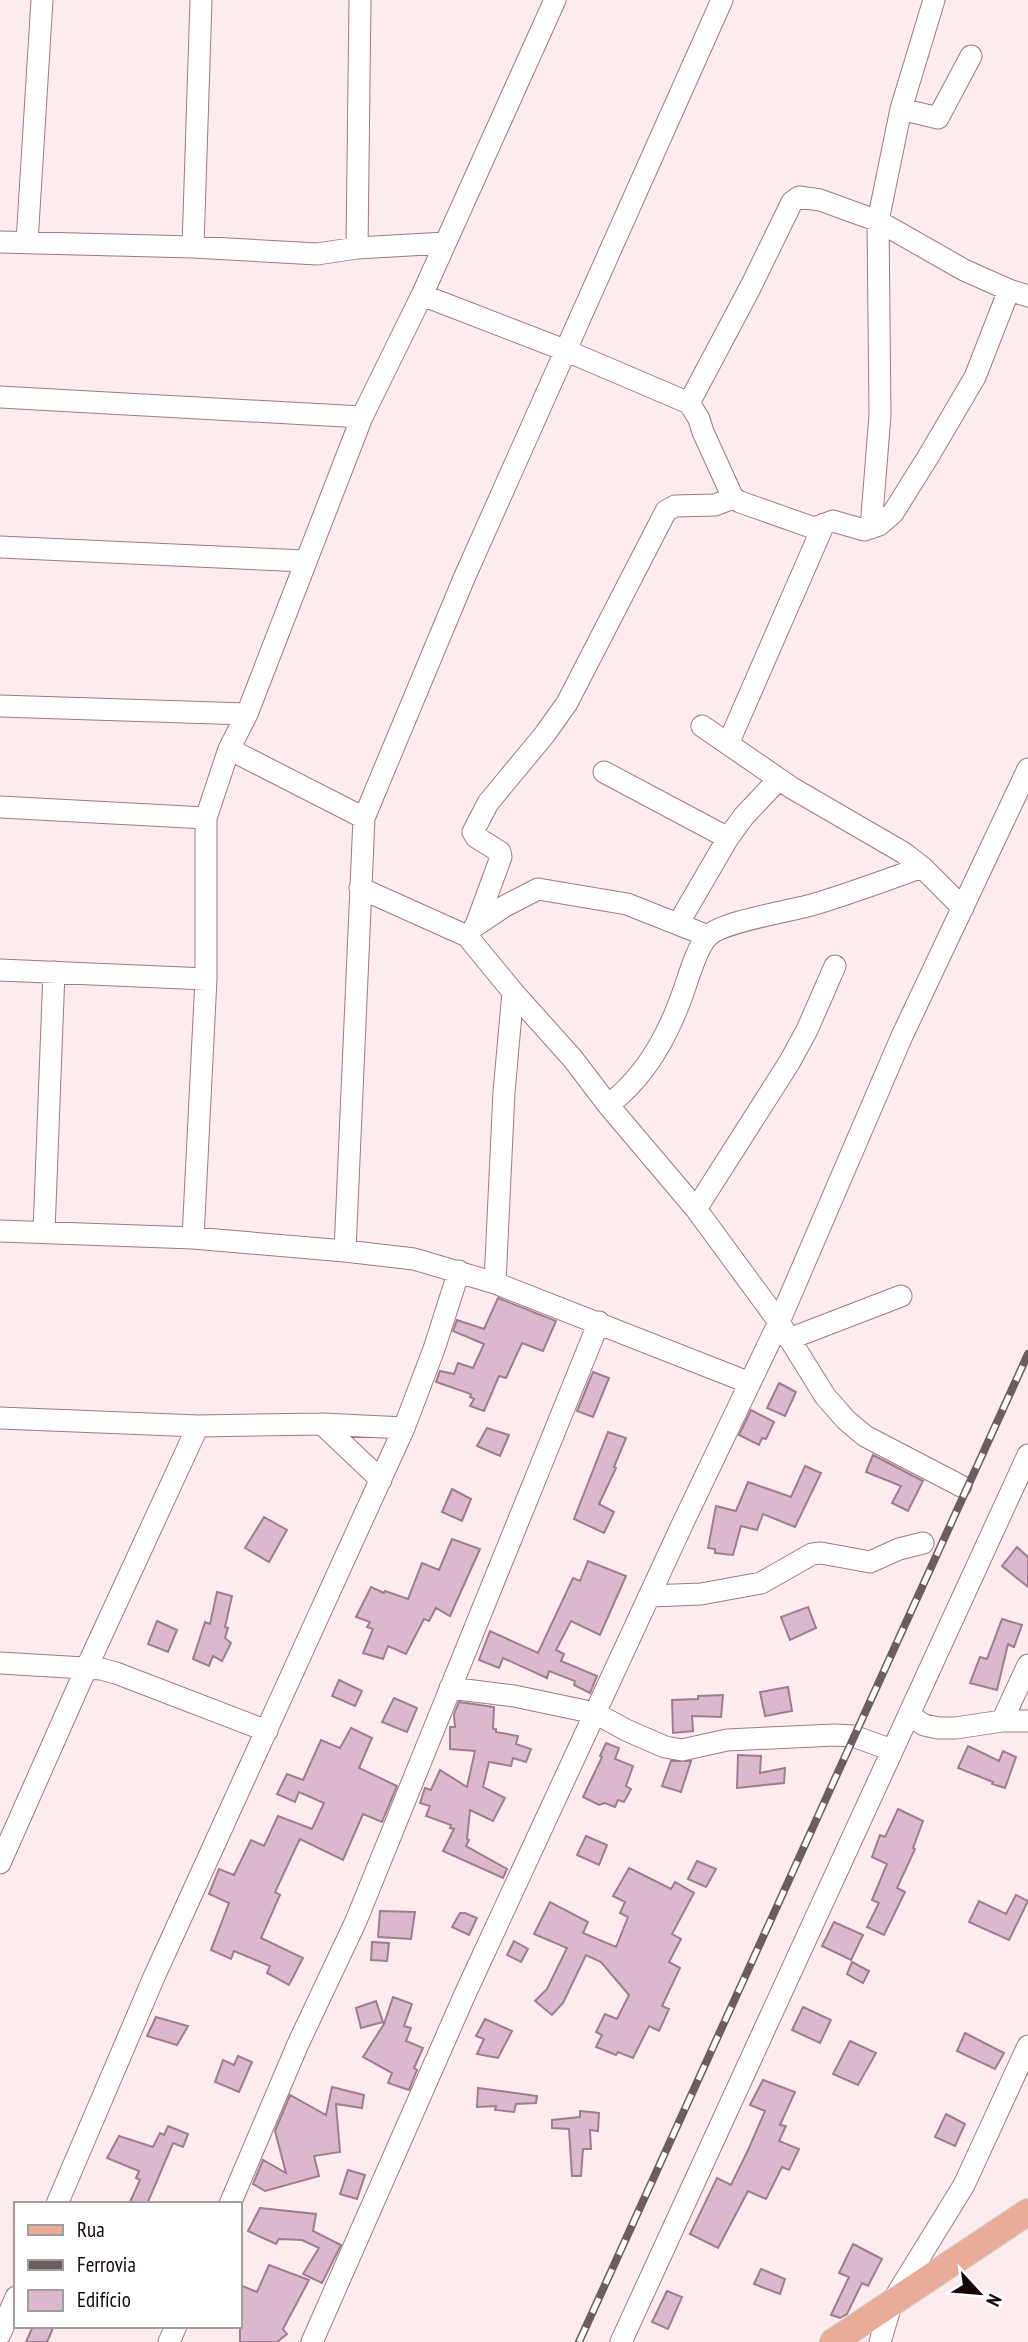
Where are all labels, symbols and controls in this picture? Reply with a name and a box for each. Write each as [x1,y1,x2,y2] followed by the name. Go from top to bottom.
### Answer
[14,2202,242,2328] legend
[77,2216,105,2243] text: Rua
[77,2251,136,2278] text: Ferrovia
[944,2258,1014,2328] north arrow
[77,2286,131,2313] text: Edifício
[981,2291,1007,2310] text: N

